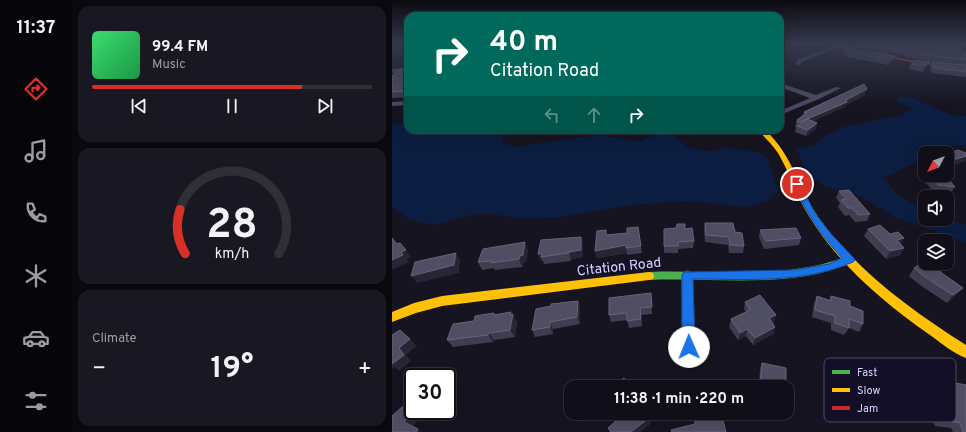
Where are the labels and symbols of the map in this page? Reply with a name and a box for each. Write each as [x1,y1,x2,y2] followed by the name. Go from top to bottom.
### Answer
[918,146,954,182] north arrow
[780,167,814,201] pin
[576,255,662,280] street label: Citation Road
[668,326,710,368] position arrow
[824,358,956,422] legend
[857,366,877,380] text: Fast
[404,368,456,420] speed limit sign: 30
[857,384,880,398] text: Slow
[857,402,878,416] text: Jam

